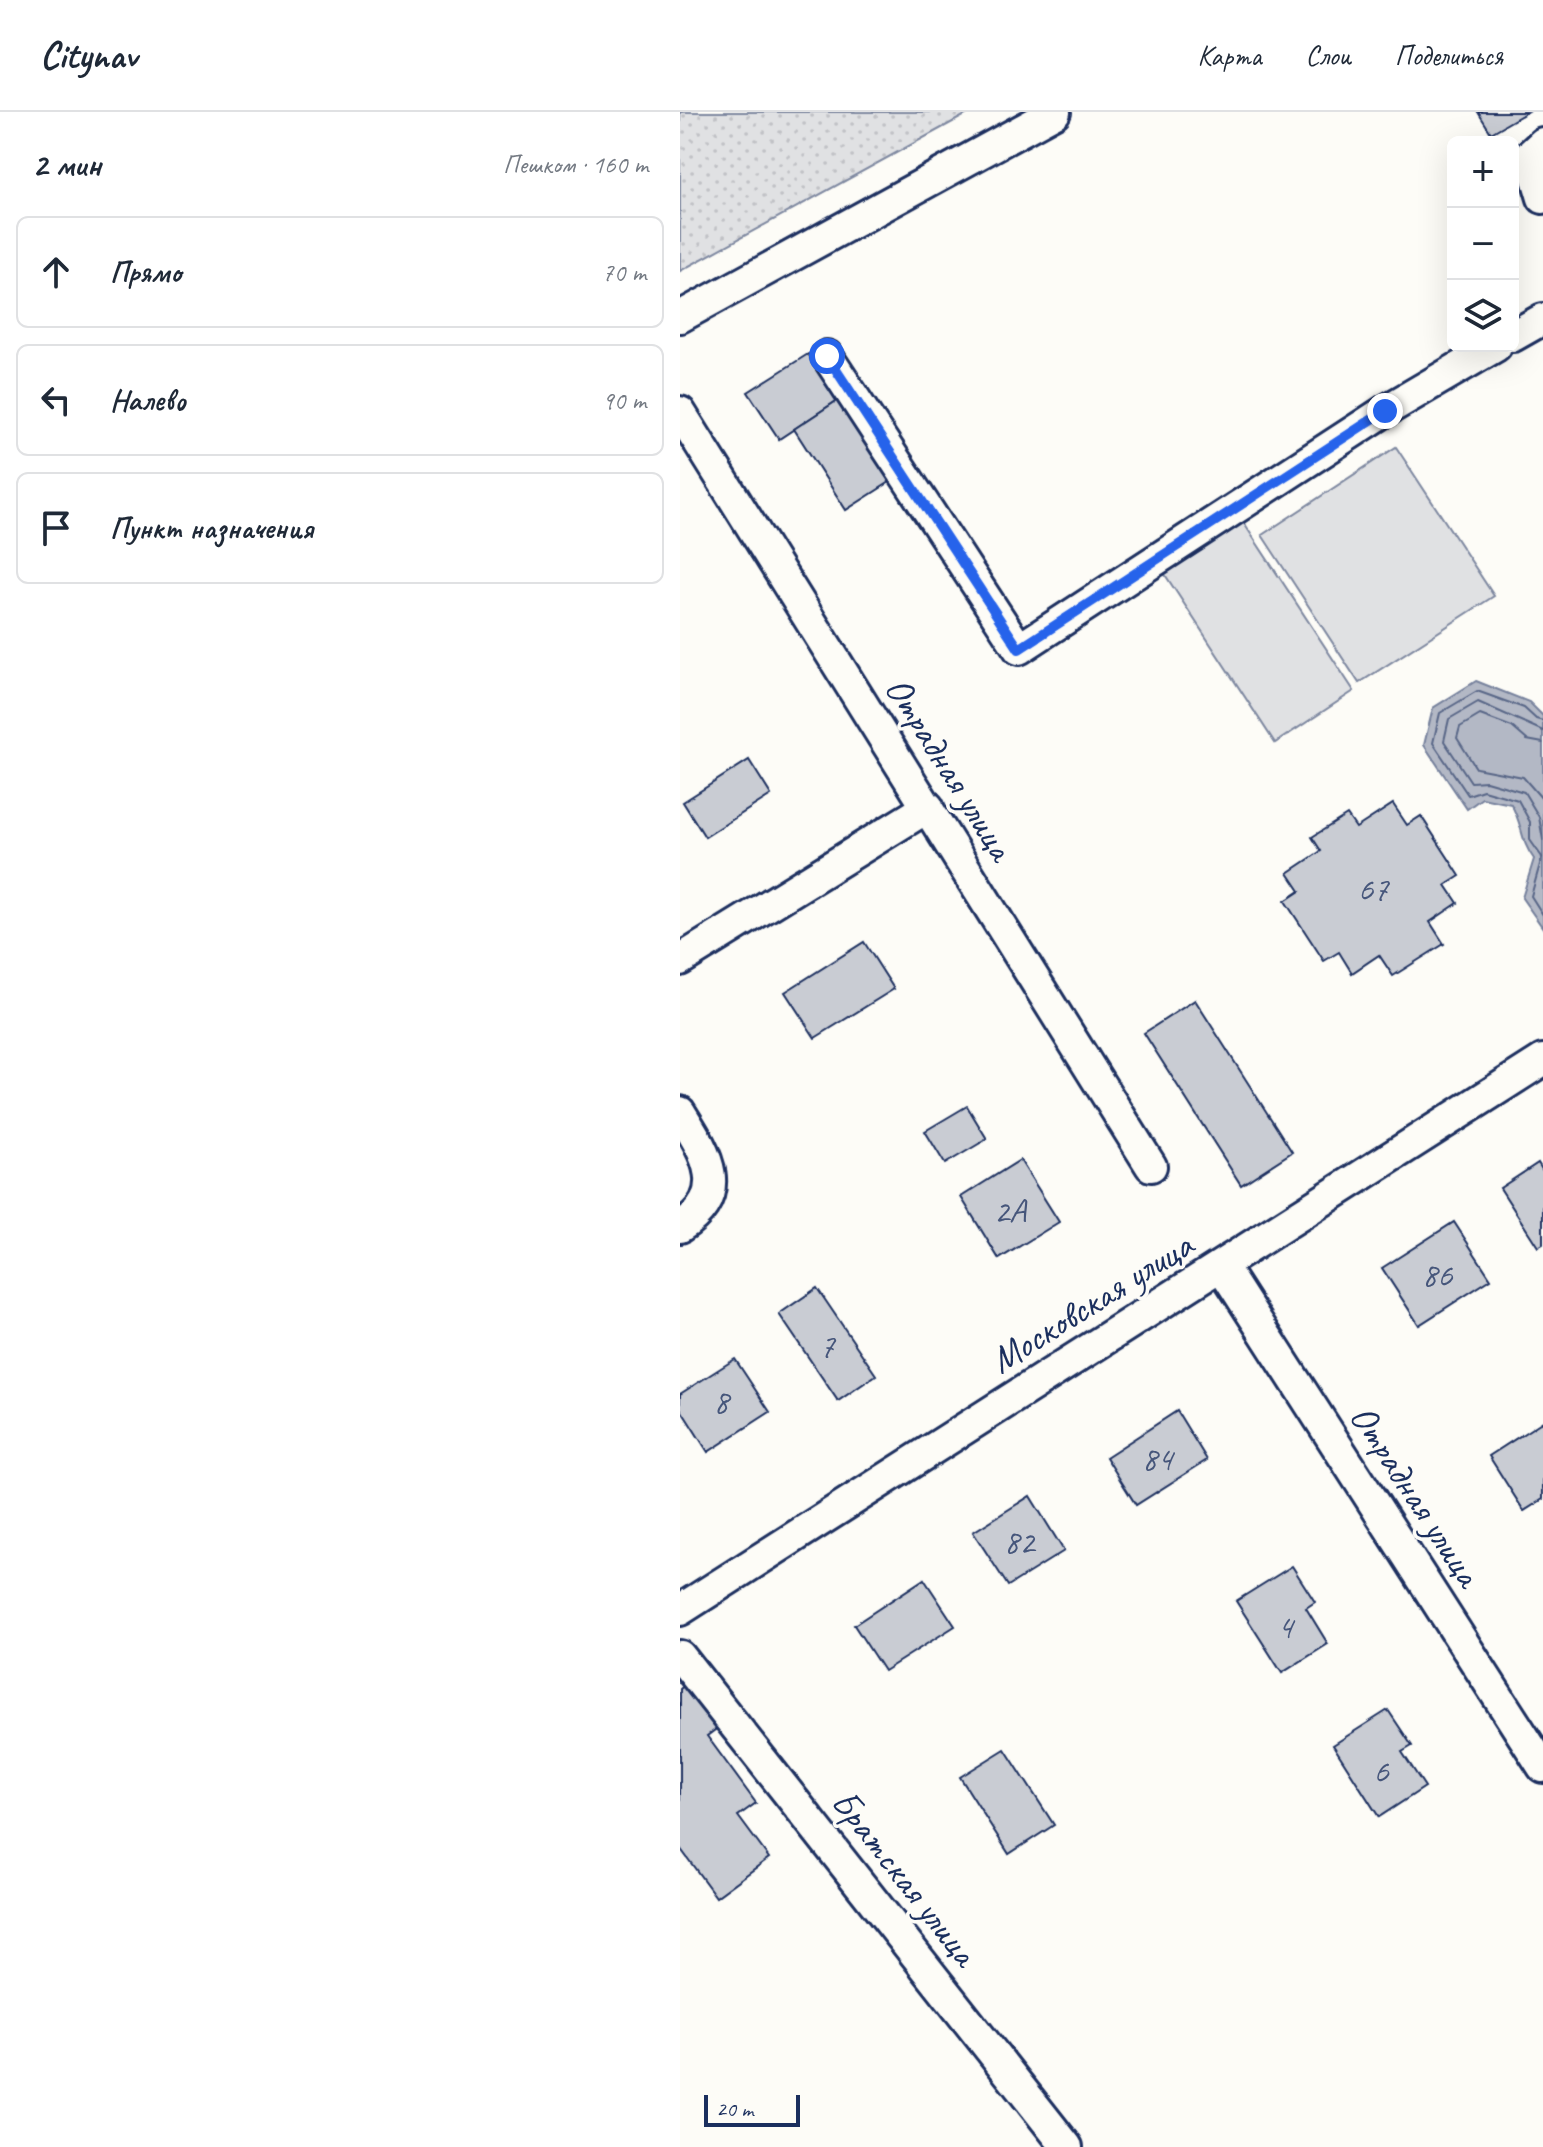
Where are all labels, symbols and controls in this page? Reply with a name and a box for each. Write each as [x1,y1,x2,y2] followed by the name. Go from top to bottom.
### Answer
[40,32,137,79] text: Citynav
[1198,38,1262,73] text: Карта
[1306,38,1351,73] text: Слои
[1395,38,1503,73] text: Поделиться
[1447,136,1519,352] map controls
[1447,136,1519,208] button: +
[32,143,101,186] text: 2 мин
[503,148,648,181] text: Пешком · 160 m
[1447,208,1519,280] button: −
[34,250,78,294] icon: ahead
[110,253,181,291] text: Прямо
[602,256,646,289] text: 70 m
[1447,280,1519,352] button: layers
[809,338,845,374] route start
[34,378,78,422] icon: left
[110,381,186,419] text: Налево
[602,384,646,417] text: 90 m
[1367,393,1403,429] route end
[34,506,78,550] icon: arrive
[110,509,313,547] text: Пункт назначения
[875,668,1026,871] street label: Отрадная улица
[1358,867,1390,910] house number: 67
[994,1189,1028,1232] house number: 2А
[981,1220,1203,1383] street label: Московская улица
[1422,1253,1454,1296] house number: 86
[819,1324,836,1367] house number: 7
[713,1380,732,1423] house number: 8
[1339,1396,1494,1598] street label: Отрадная улица
[1142,1437,1176,1480] house number: 84
[1004,1520,1037,1563] house number: 82
[1277,1605,1296,1648] house number: 4
[1373,1749,1390,1792] house number: 6
[821,1780,990,1978] street label: Братская улица
[704,2091,800,2127] scale bar
[716,2095,753,2123] text: 20 m

